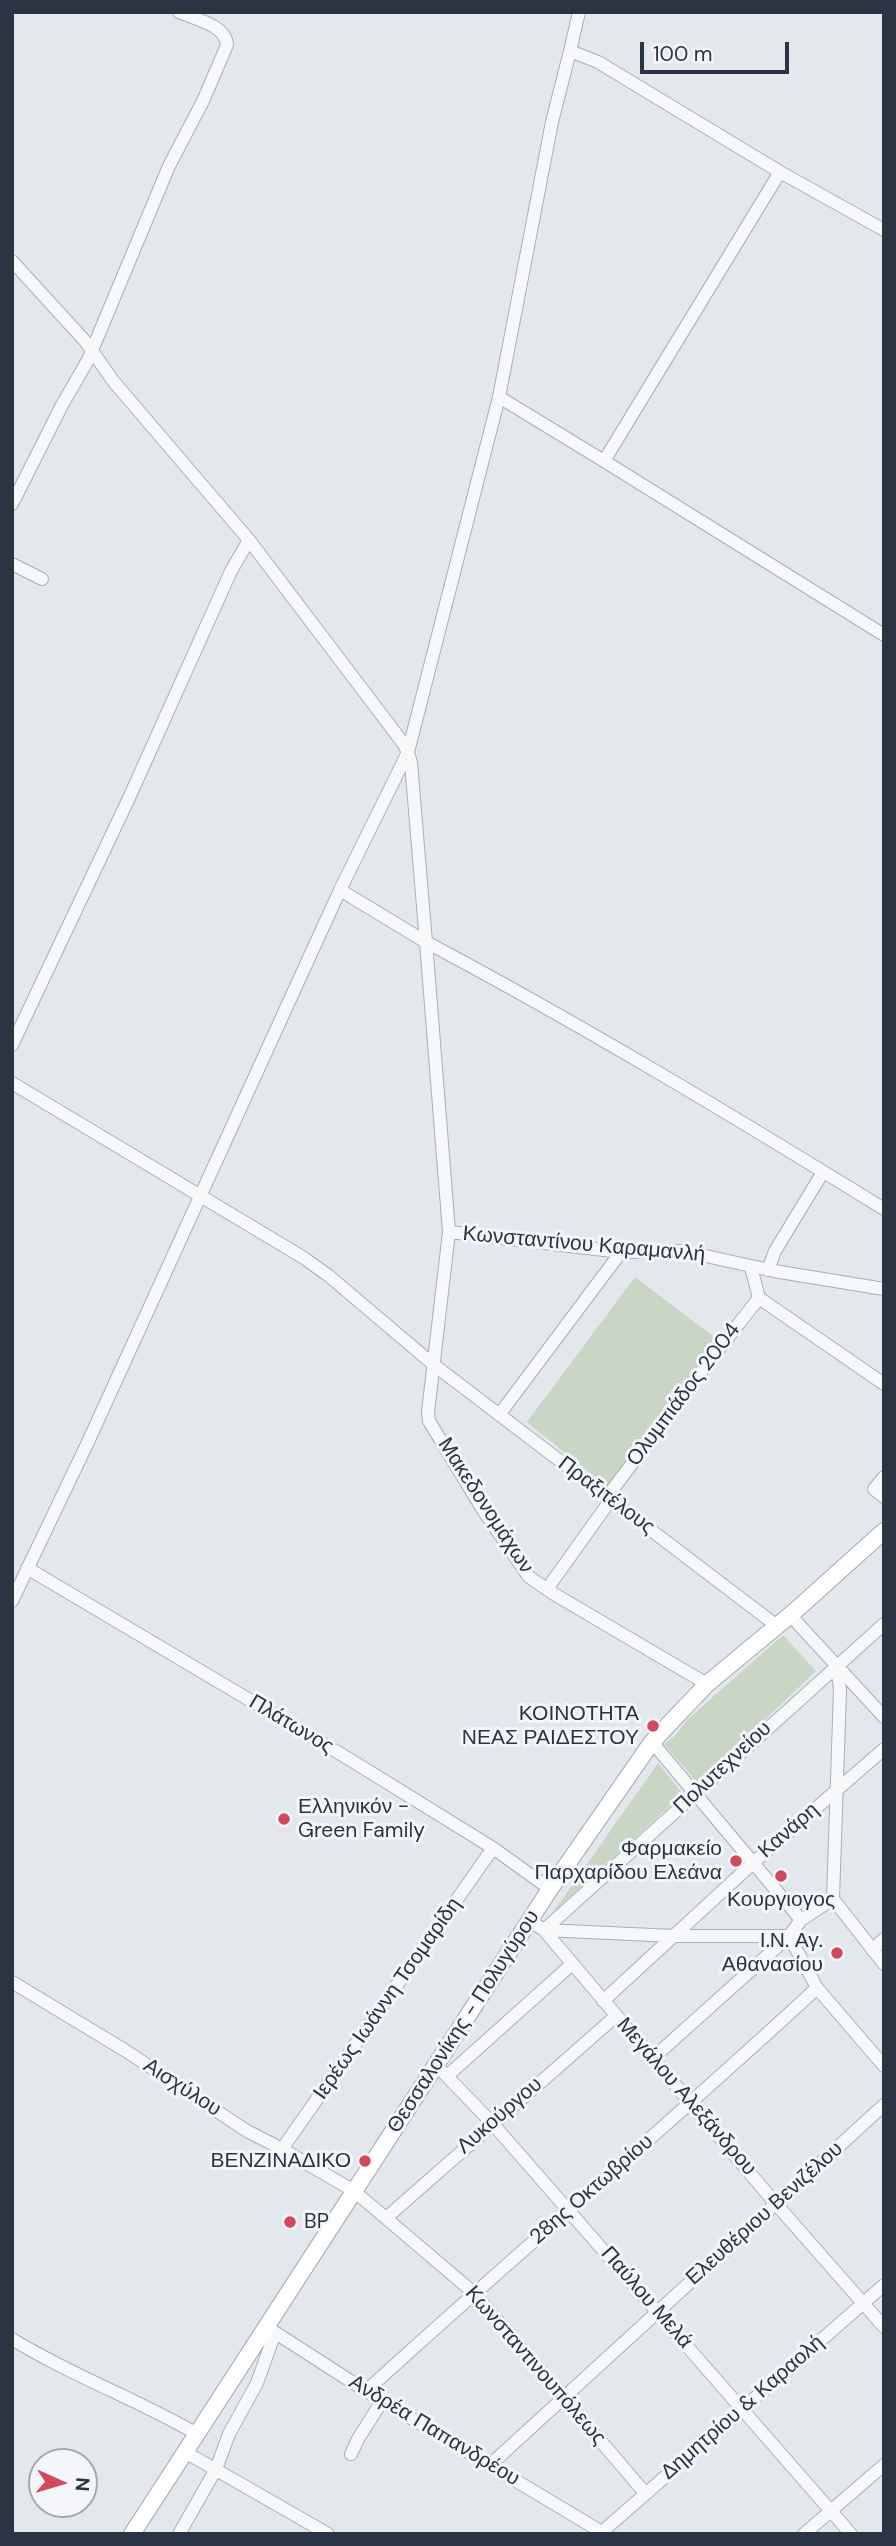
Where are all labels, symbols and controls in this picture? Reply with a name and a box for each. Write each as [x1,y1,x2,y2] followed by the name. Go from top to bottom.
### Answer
[644,28,793,72] scale bar
[653,40,713,68] text: 100 m
[462,1222,706,1268] street label: Κωνσταντίνου Καραμανλή
[622,1318,746,1472] street label: Ολυμπιάδος 2004
[432,1433,538,1579] street label: Μακεδονομάχων
[553,1452,659,1540] street label: Πραξιτέλους
[244,1690,338,1760] street label: Πλάτωνος
[462,1701,639,1751] place label: ΚΟΙΝΟΤΗΤΑ ΝΕΑΣ ΡΑΙΔΕΣΤΟΥ
[669,1716,777,1820] street label: Πολυτεχνείου
[645,1718,661,1734] marker: ΚΟΙΝΟΤΗΤΑ ΝΕΑΣ ΡΑΙΔΕΣΤΟΥ
[298,1794,425,1844] place label: Ελληνικόν - Green Family
[754,1798,824,1864] street label: Κανάρη
[276,1811,292,1827] marker: Ελληνικόν - Green Family
[534,1836,722,1886] place label: Φαρμακείο Παρχαρίδου Ελεάνα
[728,1853,744,1869] marker: Φαρμακείο Παρχαρίδου Ελεάνα
[773,1868,789,1884] marker: Κουργιογος
[727,1887,835,1913] place label: Κουργιογος
[309,1893,467,2105] street label: Ιερέως Ιωάννη Τσομαρίδη
[382,1906,546,2138] street label: Θεσσαλονίκης - Πολυγύρου
[722,1928,823,1978] place label: Ι.Ν. Αγ. Αθανασίου
[829,1945,845,1961] marker: Ι.Ν. Αγ. Αθανασίου
[611,2013,761,2181] street label: Μεγάλου Αλεξάνδρου
[138,2054,226,2122] street label: Αισχύλου
[452,2072,548,2160] street label: Λυκούργου
[525,2130,659,2250] street label: 28ης Οκτωβρίου
[681,2137,849,2291] street label: Ελευθέριου Βενιζέλου
[210,2148,351,2174] place label: ΒΕΝΖΙΝΑΔΙΚΟ
[357,2153,373,2169] marker: ΒΕΝΖΙΝΑΔΙΚΟ
[304,2209,329,2235] place label: BP
[282,2214,298,2230] marker: BP
[595,2242,697,2354] street label: Παύλου Μελά
[459,2281,611,2451] street label: Κωνσταντινουπόλεως
[656,2330,830,2486] street label: Δημητρίου & Καραολή
[344,2370,524,2492] street label: Ανδρέα Παπανδρέου
[28,2448,98,2518] north arrow
[70,2477,95,2492] text: N

